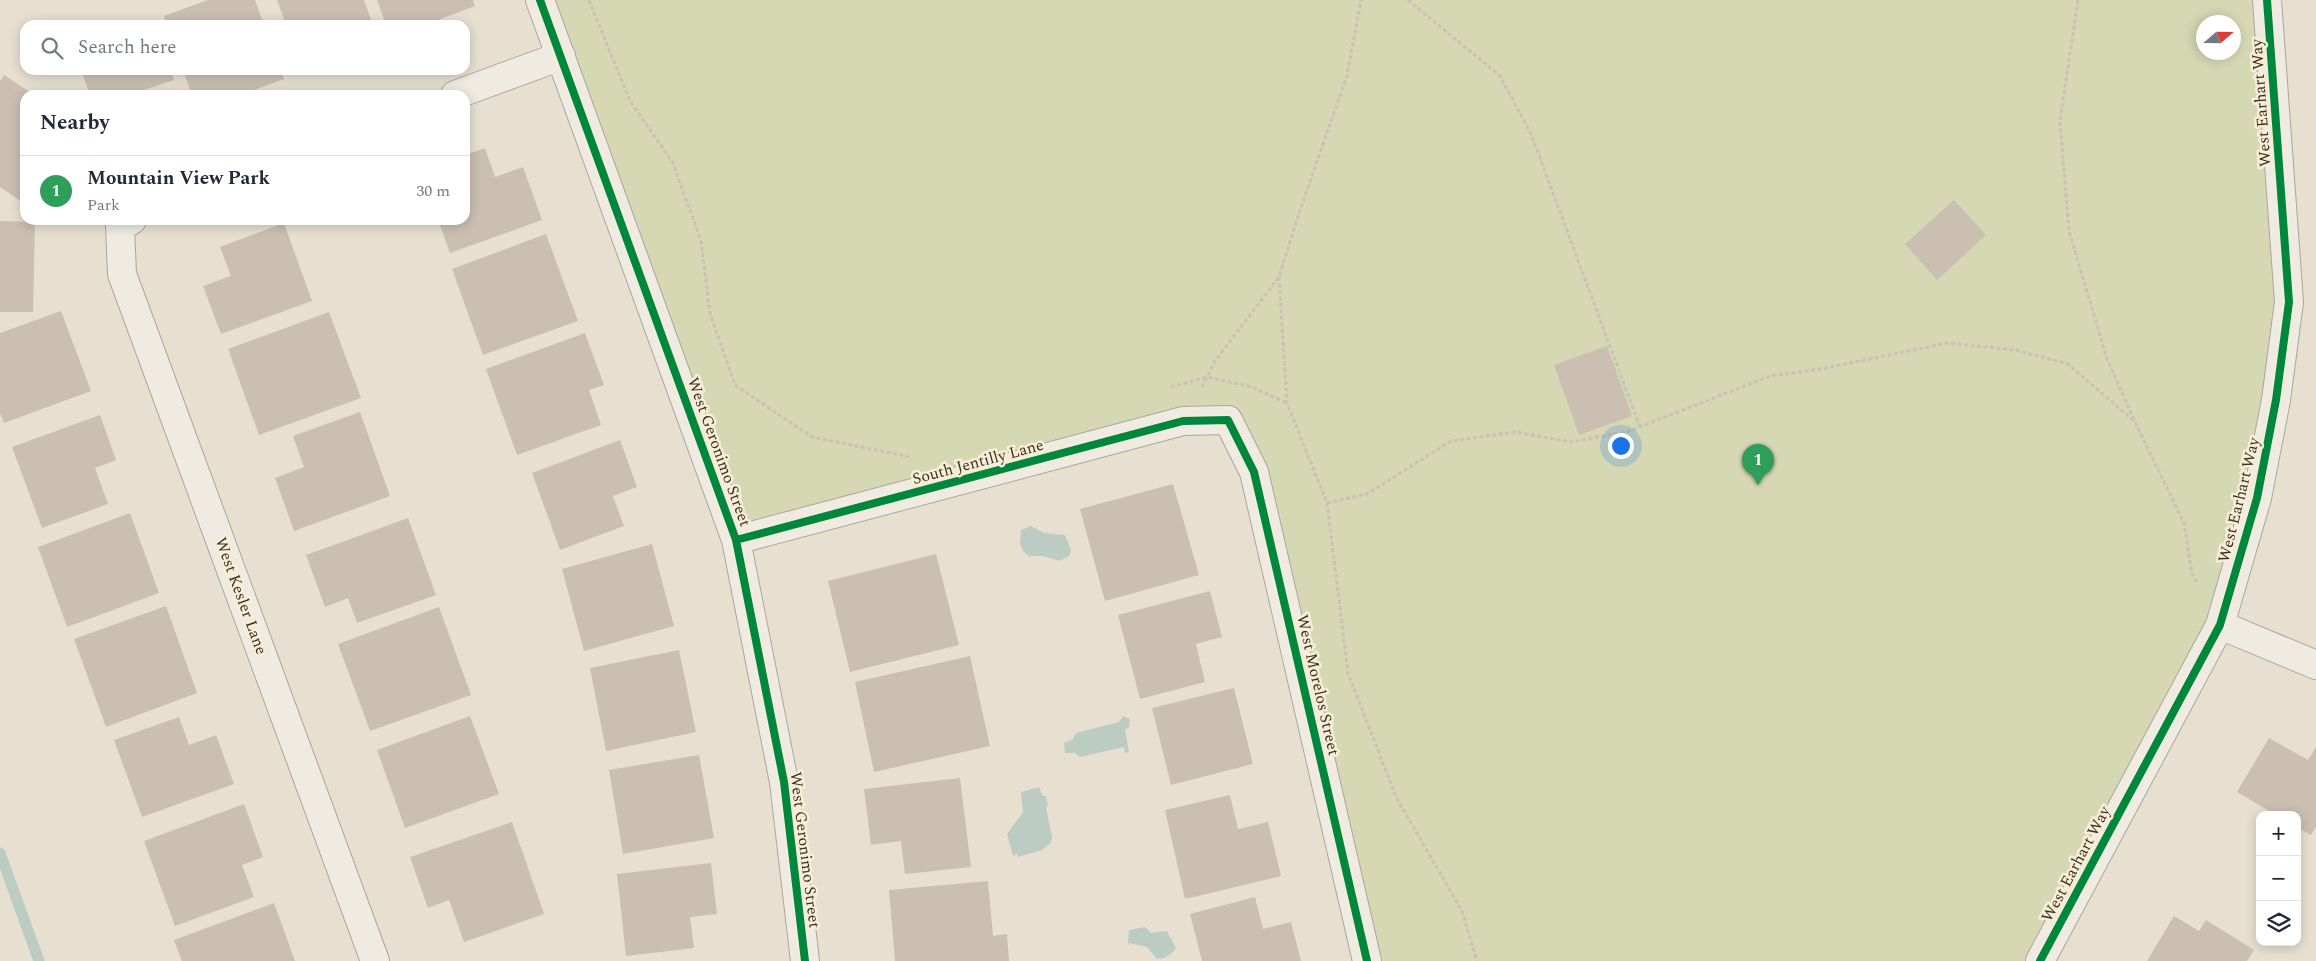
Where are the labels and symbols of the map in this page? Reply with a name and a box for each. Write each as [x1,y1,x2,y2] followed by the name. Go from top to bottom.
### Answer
[2196,15,2241,60] north arrow
[2244,37,2277,168] street label: West Earhart Way
[681,374,757,530] street label: West Geronimo Street
[910,433,1046,491] street label: South Jentilly Lane
[1608,433,1634,459] your location
[2212,434,2266,565] street label: West Earhart Way
[1742,444,1774,485] pin: 1
[209,534,273,658] street label: West Kesler Lane
[1290,612,1346,758] street label: West Morelos Street
[784,771,827,930] street label: West Geronimo Street
[2035,801,2117,926] street label: West Earhart Way

